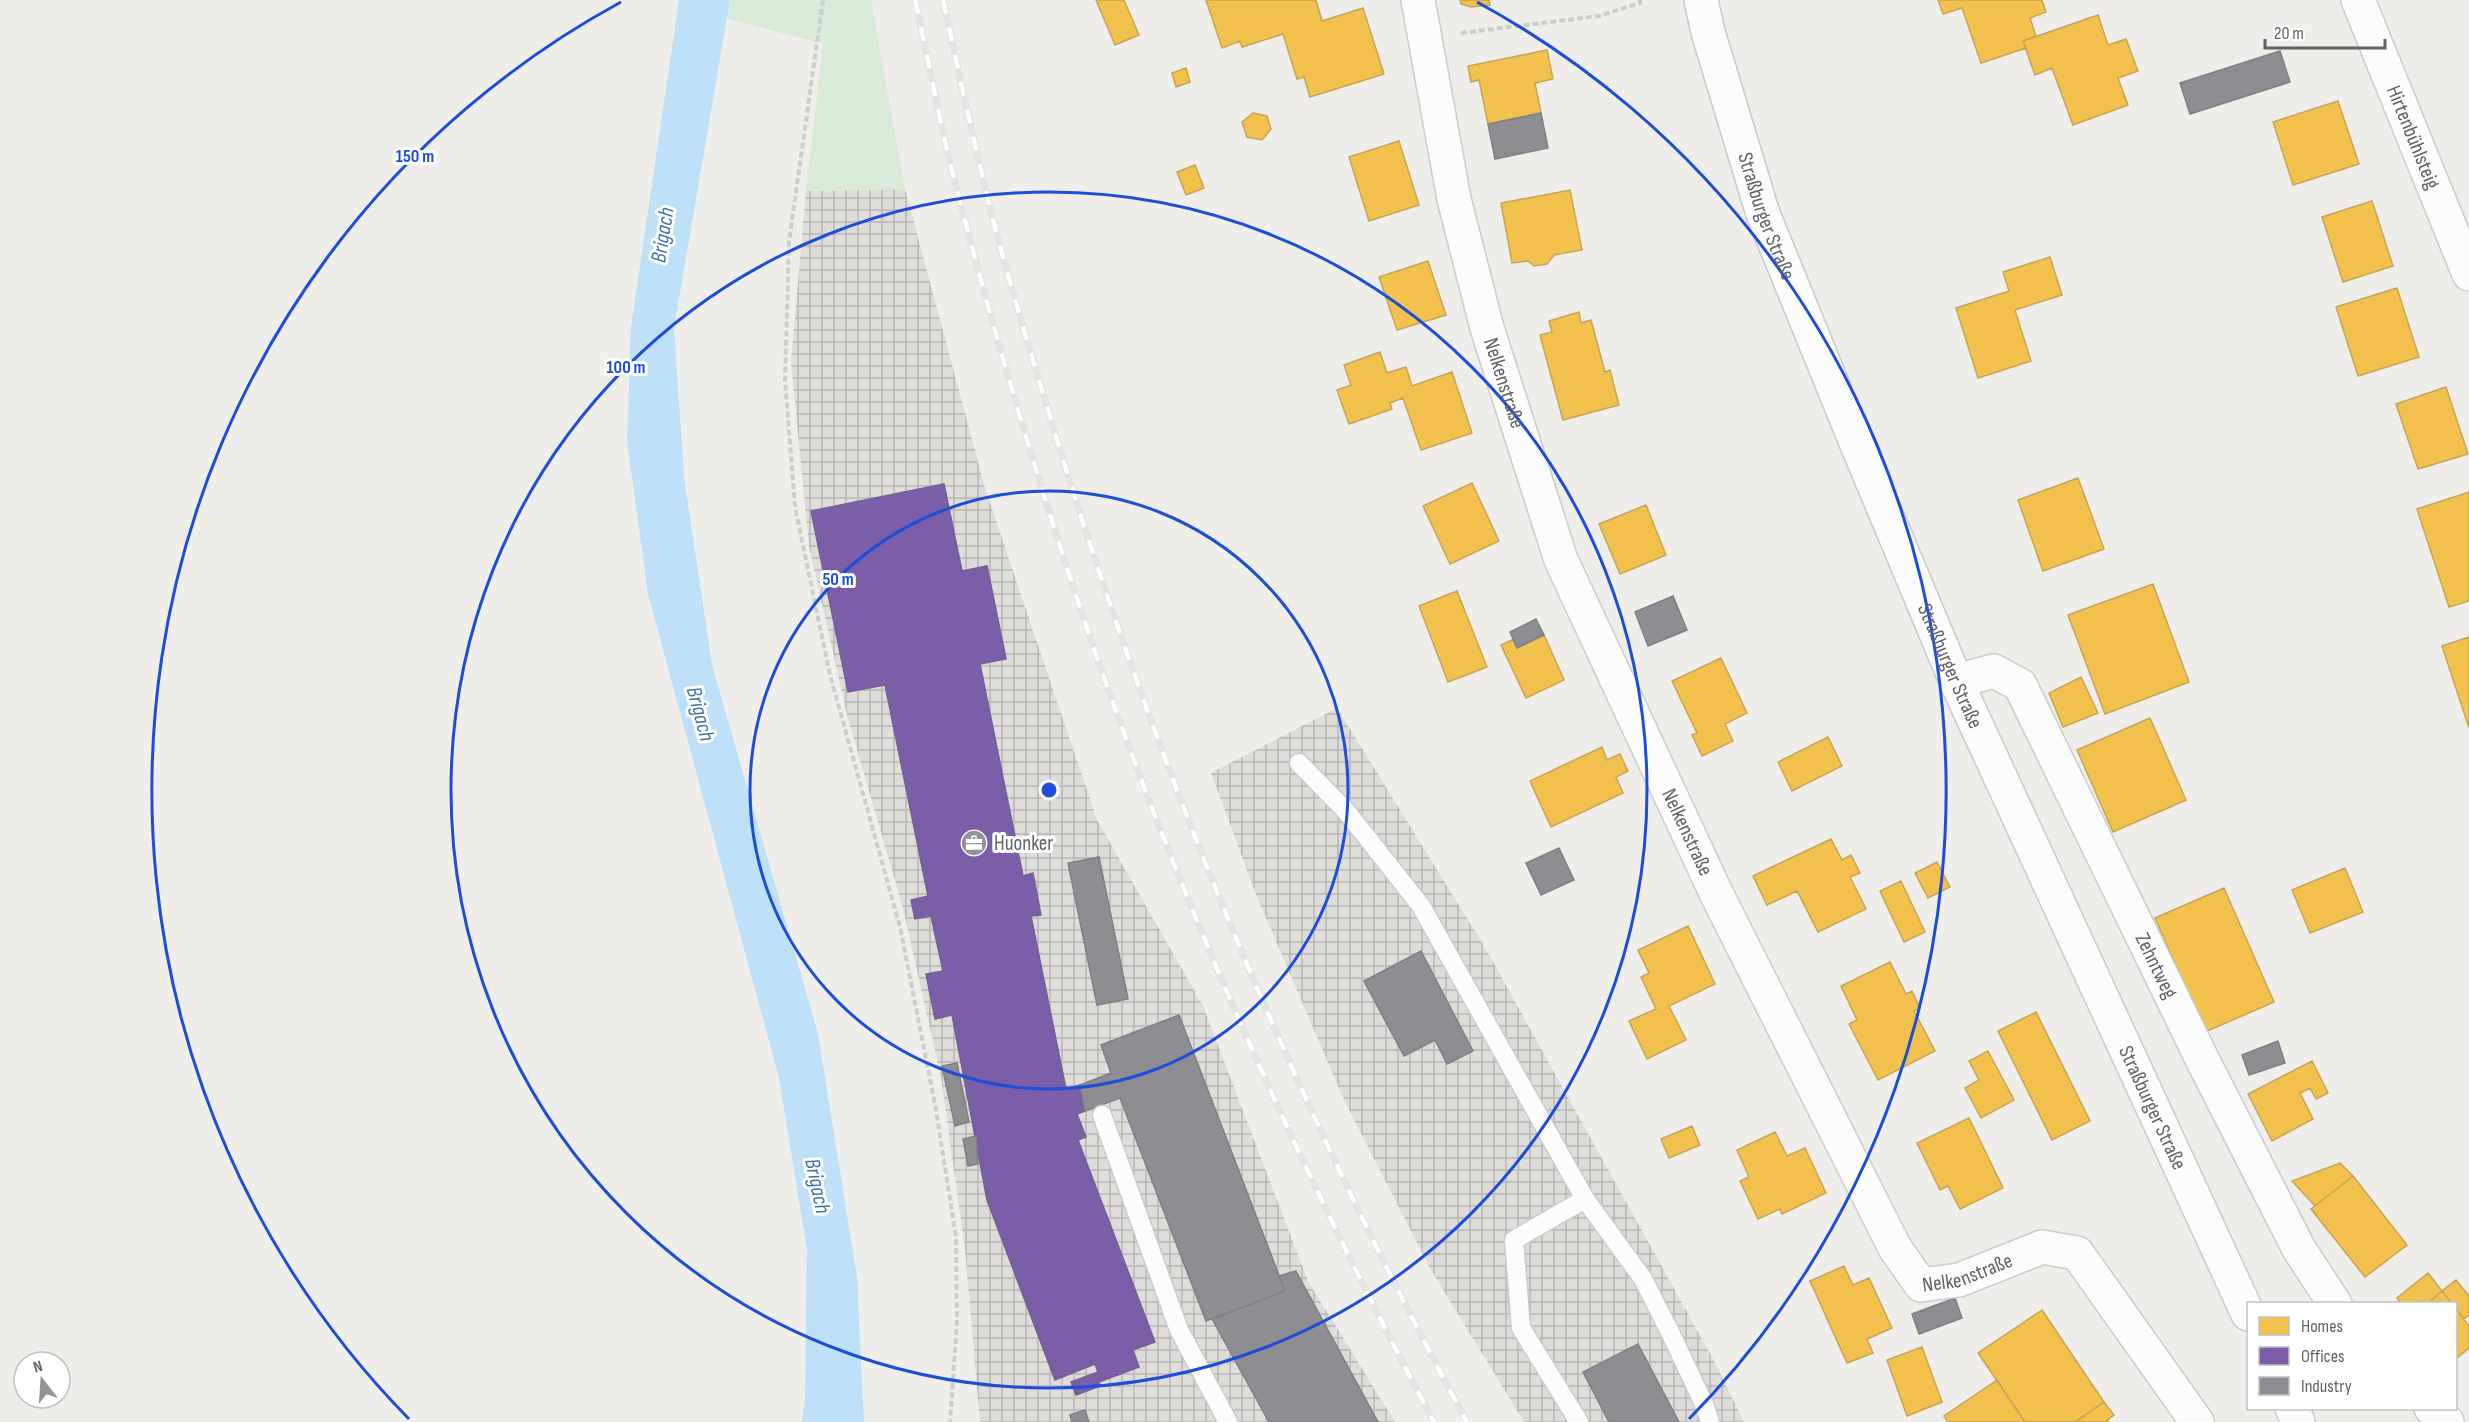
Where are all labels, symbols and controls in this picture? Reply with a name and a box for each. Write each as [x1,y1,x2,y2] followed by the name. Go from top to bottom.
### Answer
[2265,12,2385,50] scale bar
[2274,23,2304,44] text: 20 m
[2381,82,2446,193] street label: Hirtenbühlsteig
[396,146,434,167] text: 150 m
[1733,149,1801,283] street label: Straßburger Straße
[645,205,681,265] water label: Brigach
[1478,335,1531,431] street label: Nelkenstraße
[607,357,646,378] text: 100 m
[822,569,854,590] text: 50 m
[1912,600,1989,732] street label: Straßburger Straße
[680,684,720,744] water label: Brigach
[1039,780,1059,800] centre of rings
[1657,785,1719,880] street label: Nelkenstraße
[959,828,989,858] office icon: Huonker
[994,831,1053,856] place label: Huonker
[2130,929,2183,1003] street label: Zehntweg
[2113,1042,2192,1173] street label: Straßburger Straße
[798,1156,836,1216] water label: Brigach
[1921,1248,2016,1297] street label: Nelkenstraße
[2247,1302,2457,1410] legend
[2301,1316,2343,1337] text: Homes
[2301,1346,2344,1367] text: Offices
[12,1350,72,1410] north arrow
[31,1357,45,1377] text: N
[2301,1376,2352,1397] text: Industry

